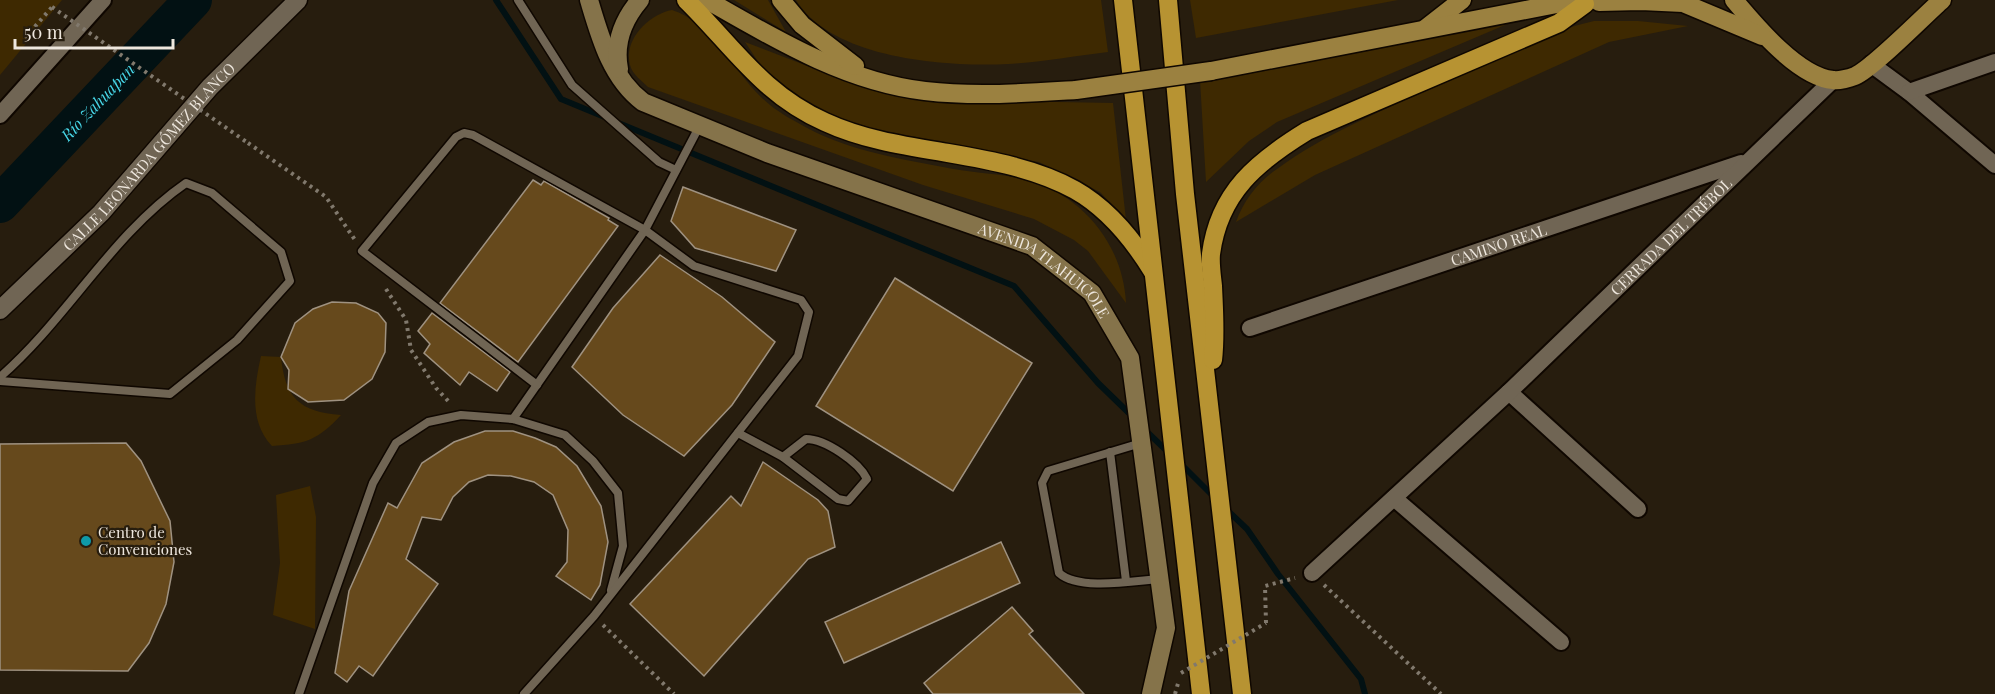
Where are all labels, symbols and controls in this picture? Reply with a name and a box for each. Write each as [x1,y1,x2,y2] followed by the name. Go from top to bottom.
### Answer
[15,12,172,50] scale bar
[24,20,63,44] text: 50 m
[58,58,239,255] street label: CALLE LEONARDA GÓMEZ BLANCO
[55,59,138,145] water label: Río Zahuapan
[1606,173,1736,299] street label: CERRADA DEL TRÉBOL
[975,218,1114,321] street label: AVENIDA TLAHUICOLE
[1448,219,1549,270] street label: CAMINO REAL
[98,522,192,559] place label: Centro de Convenciones
[79,534,93,548] marker: Centro de Convenciones

